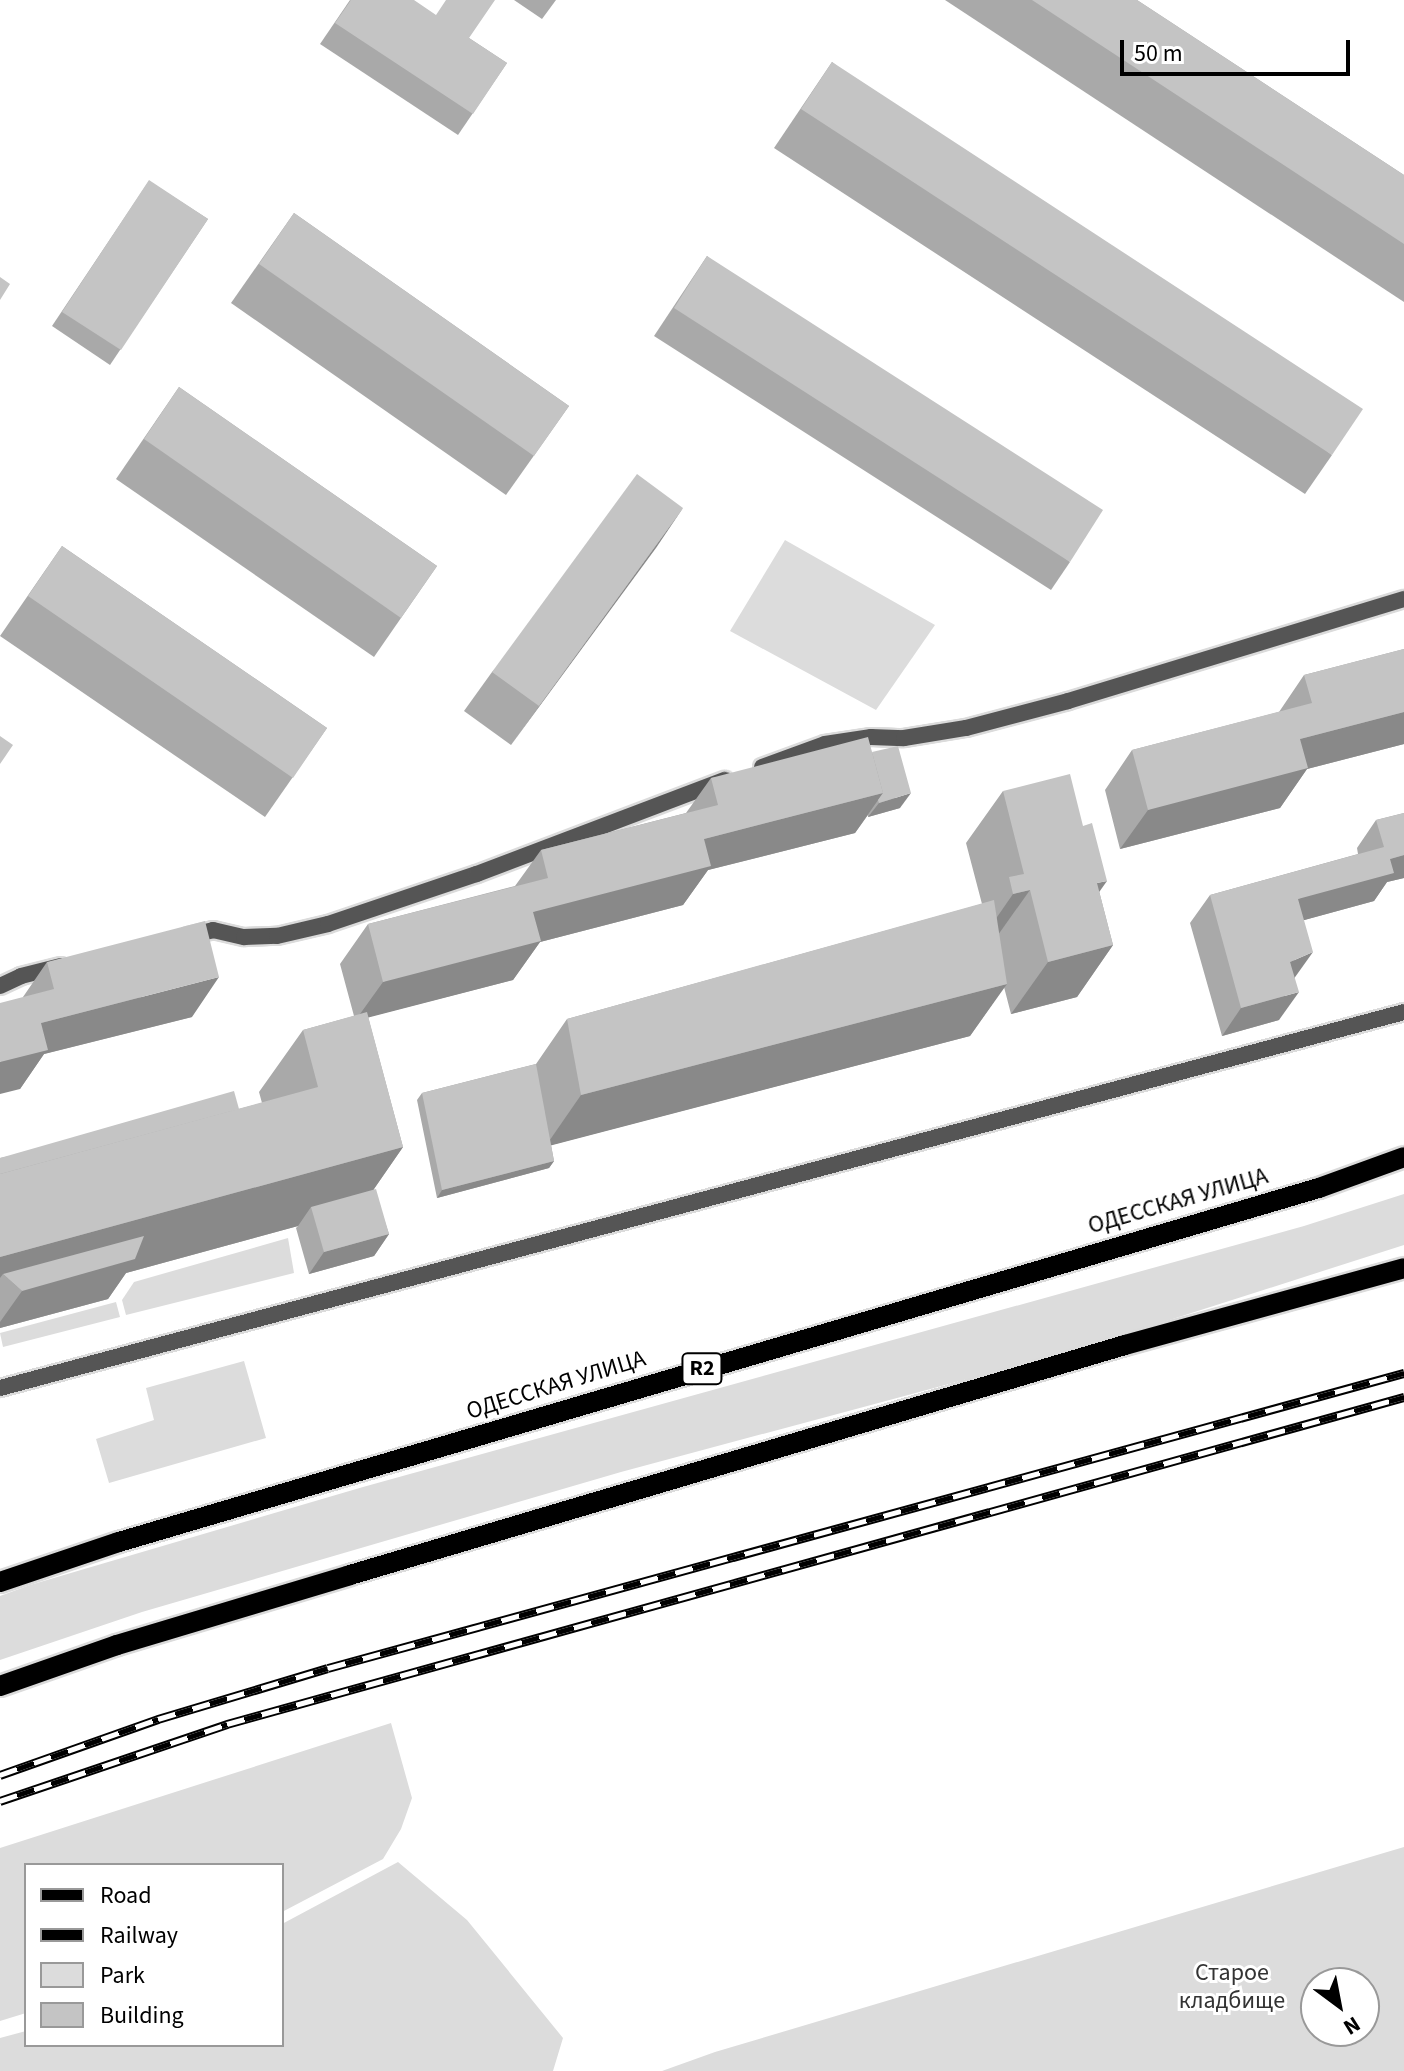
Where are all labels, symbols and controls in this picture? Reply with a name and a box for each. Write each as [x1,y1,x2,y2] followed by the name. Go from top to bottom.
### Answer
[1124,24,1354,74] scale bar
[1134,36,1183,71] text: 50 m
[1085,1162,1271,1240] street label: ОДЕССКАЯ УЛИЦА
[463,1344,649,1426] street label: ОДЕССКАЯ УЛИЦА
[680,1351,724,1387] road number: R2
[24,1863,284,2047] legend
[100,1878,152,1913] text: Road
[100,1918,178,1953] text: Railway
[100,1958,145,1993] text: Park
[1179,1959,1285,2015] park label: Старое кладбище
[1300,1967,1380,2047] north arrow
[100,1998,184,2033] text: Building
[1337,2008,1366,2043] text: N

